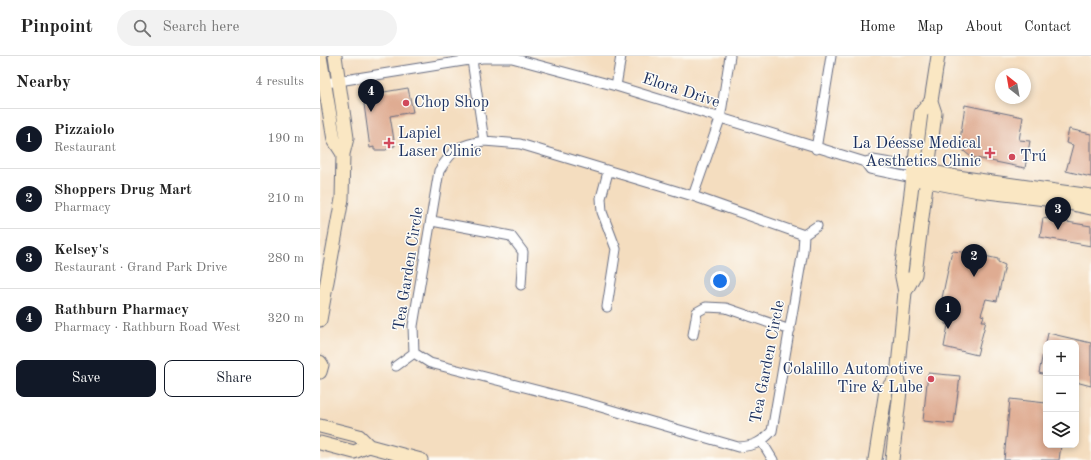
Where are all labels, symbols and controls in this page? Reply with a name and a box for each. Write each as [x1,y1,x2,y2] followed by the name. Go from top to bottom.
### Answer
[117,10,397,46] search box
[131,17,153,39] icon: search
[20,18,93,37] text: Pinpoint
[163,20,239,35] text: Search here
[860,20,895,34] text: Home
[917,20,943,34] text: Map
[965,20,1002,34] text: About
[1024,20,1071,34] text: Contact
[995,68,1031,104] north arrow
[640,71,722,111] street label: Elora Drive
[16,74,71,91] text: Nearby
[255,75,304,88] text: 4 results
[358,79,384,112] pin: 4
[414,95,489,111] place label: Chop Shop
[401,98,411,108] marker: Chop Shop
[54,123,115,138] text: Pizzaiolo
[398,126,481,160] place label: Lapiel Laser Clinic
[25,132,33,145] text: 1
[267,132,304,145] text: 190 m
[852,136,981,170] place label: La Déesse Medical Aesthetics Clinic
[383,137,395,149] marker: Lapiel Laser Clinic
[54,141,116,154] text: Restaurant
[984,147,996,159] marker: La Déesse Medical Aesthetics Clinic
[1020,149,1047,165] place label: Trú
[1007,152,1017,162] marker: Trú
[54,183,192,198] text: Shoppers Drug Mart
[25,192,33,205] text: 2
[267,192,304,205] text: 210 m
[1045,197,1071,230] pin: 3
[54,201,111,214] text: Pharmacy
[391,206,427,332] street label: Tea Garden Circle
[54,243,109,258] text: Kelsey's
[961,244,987,277] pin: 2
[25,252,33,265] text: 3
[267,252,304,265] text: 280 m
[54,261,227,274] text: Restaurant · Grand Park Drive
[710,271,730,291] your location
[935,296,961,329] pin: 1
[748,299,788,425] street label: Tea Garden Circle
[54,303,189,318] text: Rathburn Pharmacy
[25,312,33,325] text: 4
[267,312,304,325] text: 320 m
[54,321,240,334] text: Pharmacy · Rathburn Road West
[1043,340,1079,448] map controls
[1043,340,1079,376] button: +
[16,360,156,397] button: Save
[164,360,304,397] button: Share
[782,362,923,396] place label: Colalillo Automotive Tire & Lube
[926,374,936,384] marker: Colalillo Automotive Tire & Lube
[1043,376,1079,412] button: −
[1043,412,1079,448] button: layers

